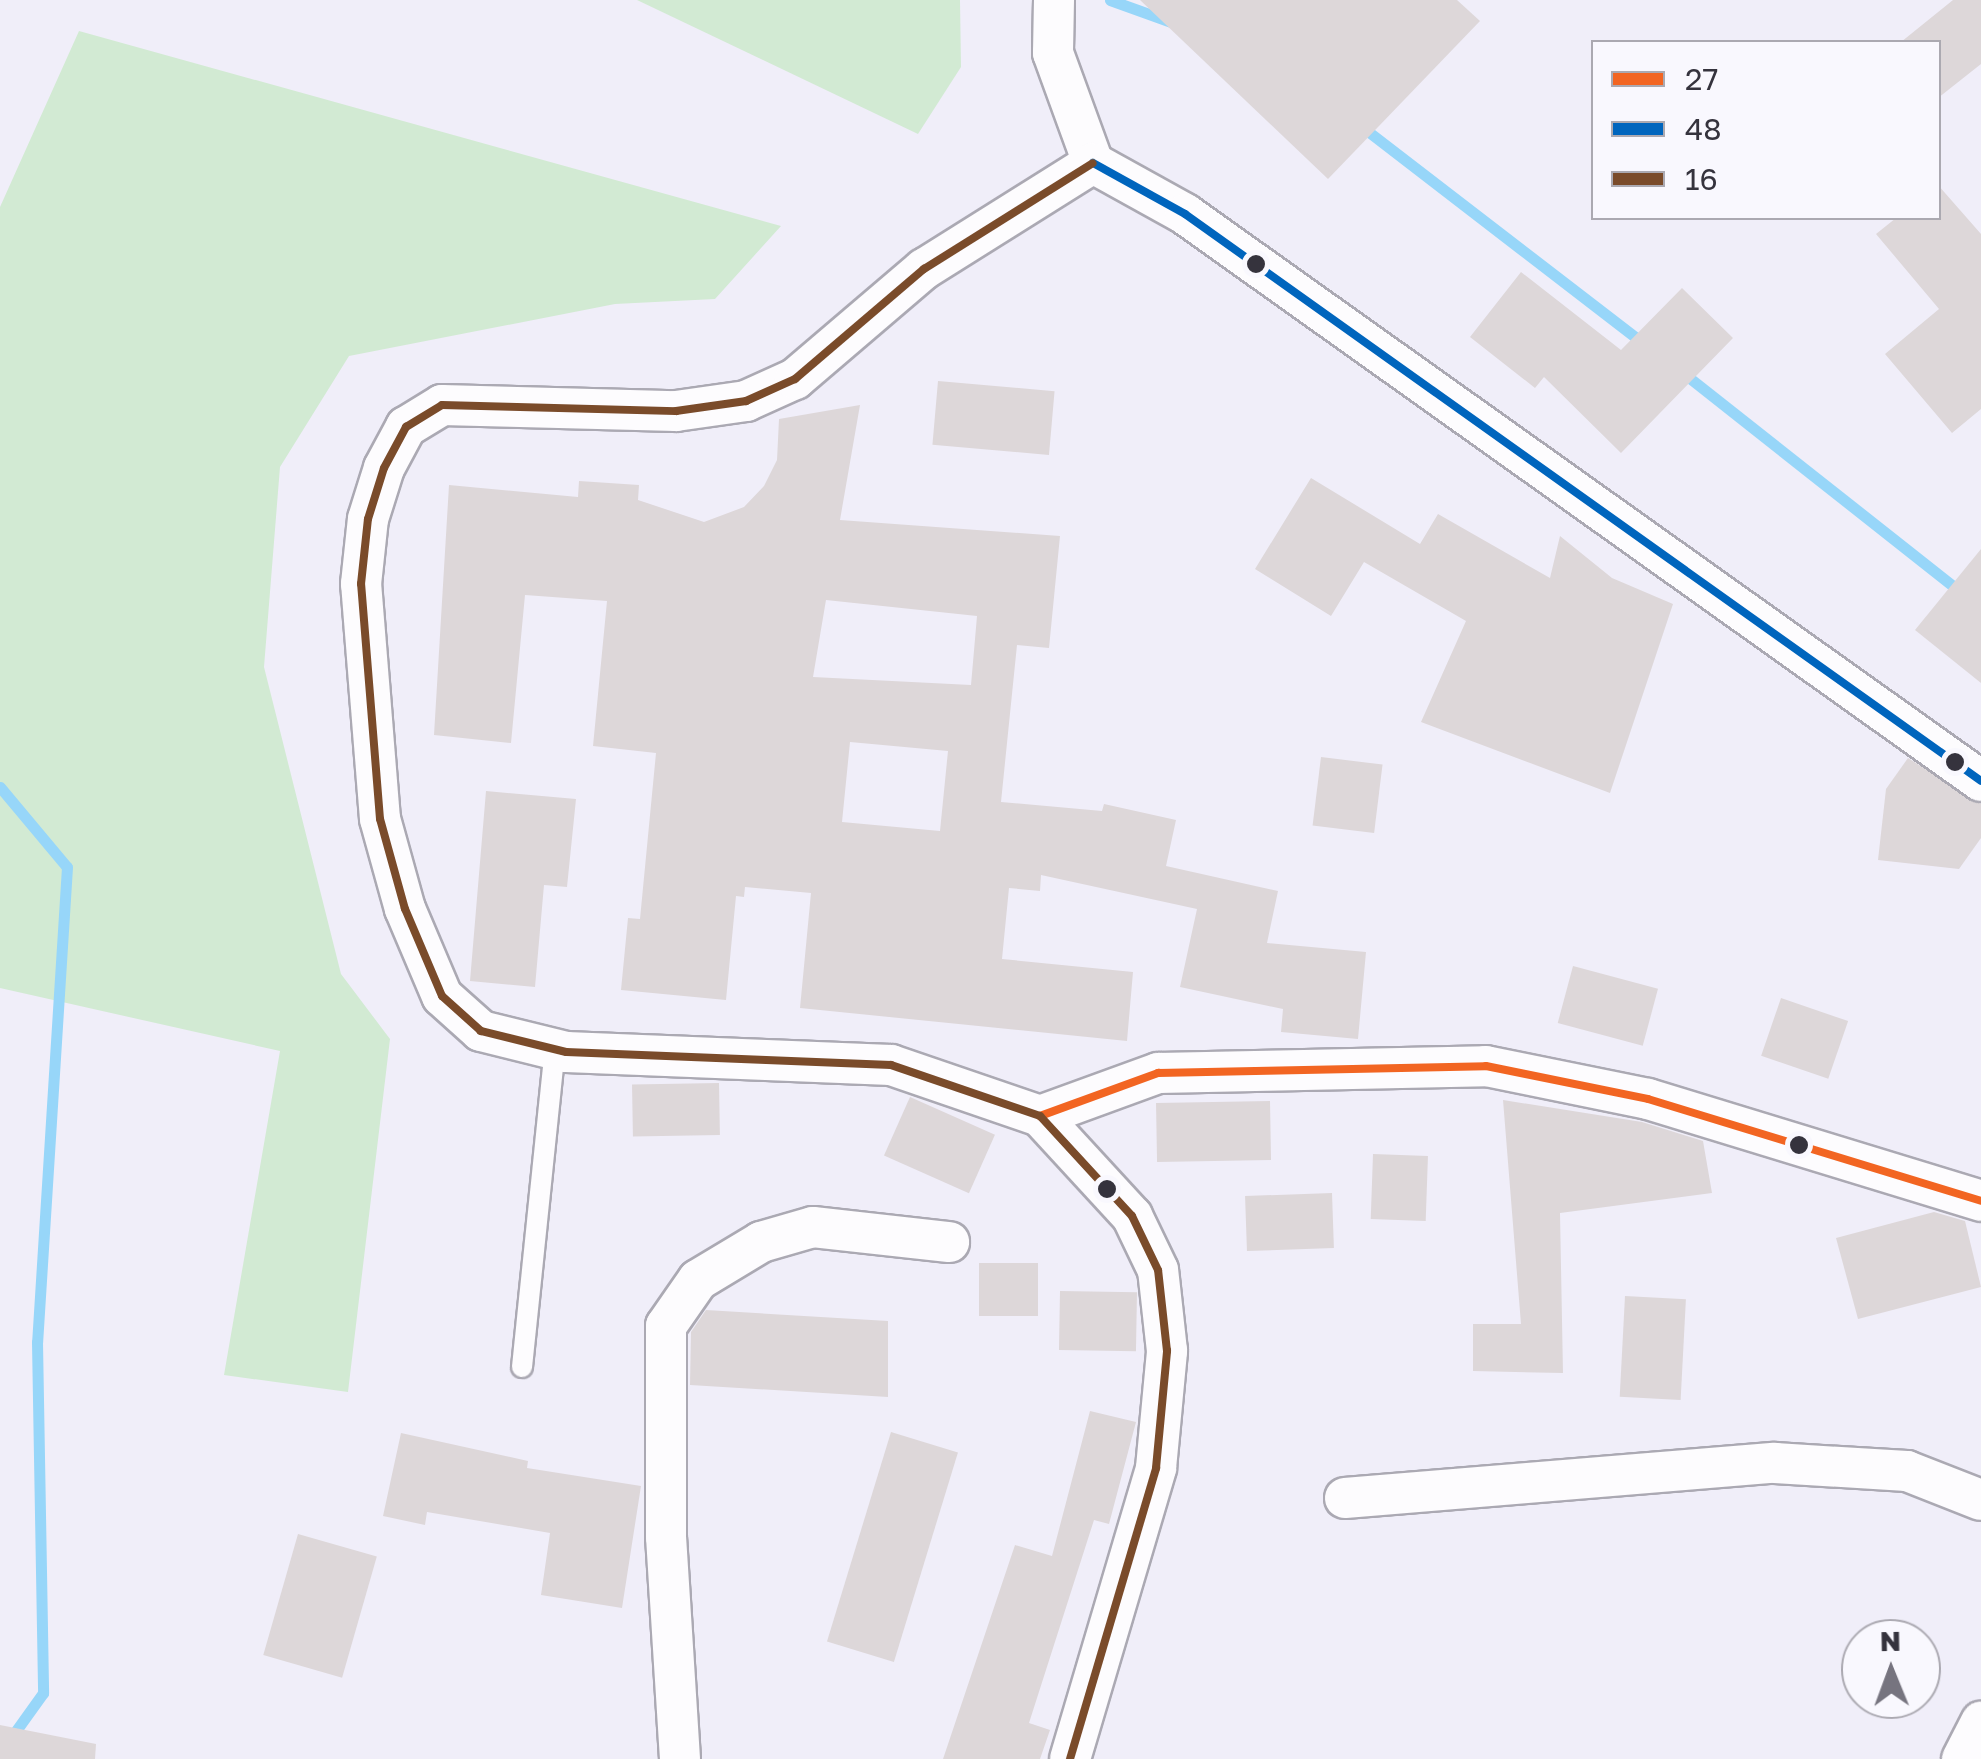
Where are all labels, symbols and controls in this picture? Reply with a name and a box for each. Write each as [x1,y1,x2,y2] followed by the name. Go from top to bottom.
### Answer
[1591,40,1941,220] legend
[1685,61,1718,97] text: 27
[1685,111,1722,147] text: 48
[1685,161,1718,197] text: 16
[1246,254,1266,274] unlabelled marker
[1945,752,1965,772] unlabelled marker
[1789,1135,1809,1155] unlabelled marker
[1097,1179,1117,1199] unlabelled marker
[1841,1619,1941,1719] north arrow
[1880,1624,1901,1657] text: N

